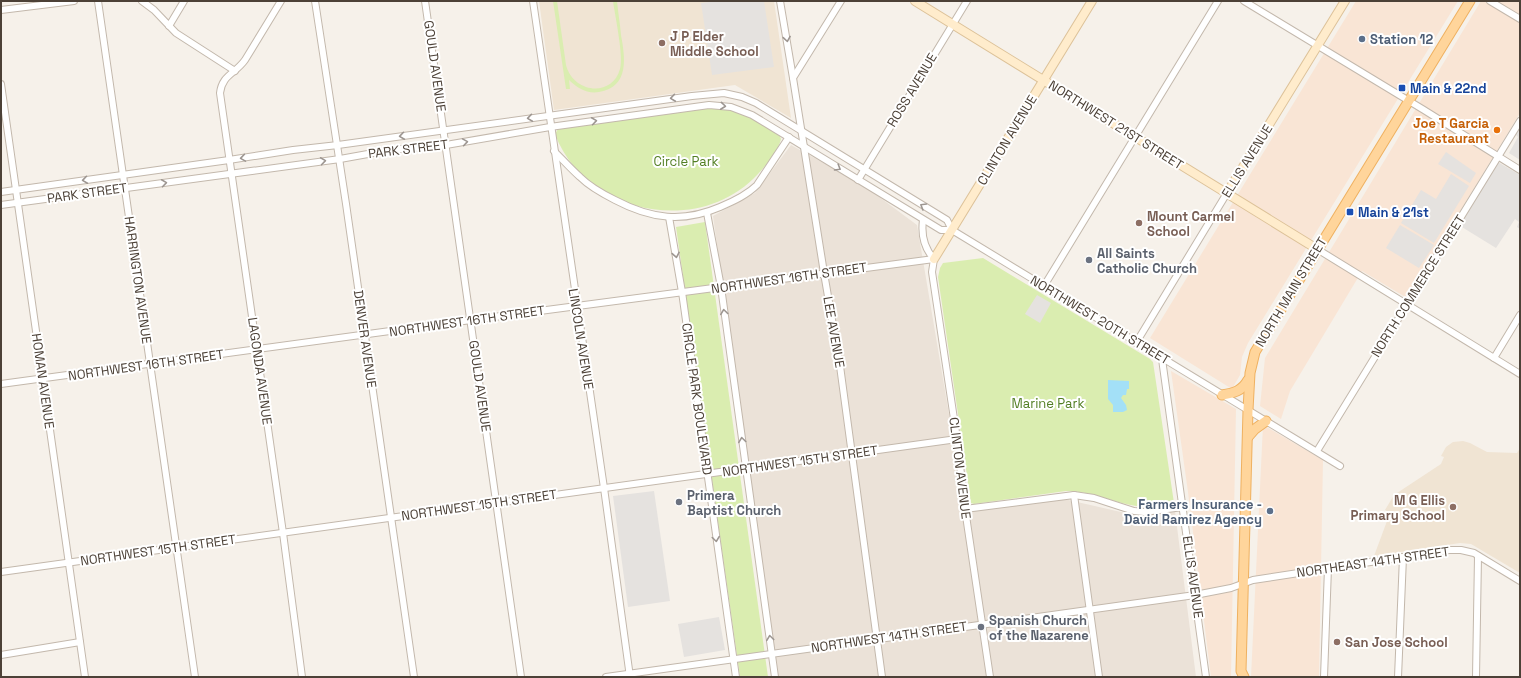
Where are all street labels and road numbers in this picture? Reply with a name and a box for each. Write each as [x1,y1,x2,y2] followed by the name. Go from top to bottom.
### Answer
[420,19,450,113] street label: GOULD AVENUE
[883,50,941,130] street label: ROSS AVENUE
[1045,77,1187,174] street label: NORTHWEST 21ST STREET
[973,92,1041,188] street label: CLINTON AVENUE
[1218,121,1276,201] street label: ELLIS AVENUE
[367,136,449,162] street label: PARK STREET
[46,179,128,207] street label: PARK STREET
[1367,211,1469,360] street label: NORTH COMMERCE STREET
[121,215,155,345] street label: HARRINGTON AVENUE
[1251,234,1331,350] street label: NORTH MAIN STREET
[710,259,868,297] street label: NORTHWEST 16TH STREET
[1027,272,1173,369] street label: NORTHWEST 20TH STREET
[565,287,597,391] street label: LINCOLN AVENUE
[350,289,380,389] street label: DENVER AVENUE
[819,295,849,369] street label: LEE AVENUE
[388,302,546,340] street label: NORTHWEST 16TH STREET
[244,316,276,426] street label: LAGONDA AVENUE
[678,322,716,476] street label: CIRCLE PARK BOULEVARD
[28,332,58,430] street label: HOMAN AVENUE
[465,339,495,433] street label: GOULD AVENUE
[67,346,225,384] street label: NORTHWEST 16TH STREET
[945,416,975,520] street label: CLINTON AVENUE
[721,442,879,480] street label: NORTHWEST 15TH STREET
[400,486,558,524] street label: NORTHWEST 15TH STREET
[79,531,237,569] street label: NORTHWEST 15TH STREET
[1179,535,1207,619] street label: ELLIS AVENUE
[1296,543,1451,581] street label: NORTHEAST 14TH STREET
[810,618,968,656] street label: NORTHWEST 14TH STREET

